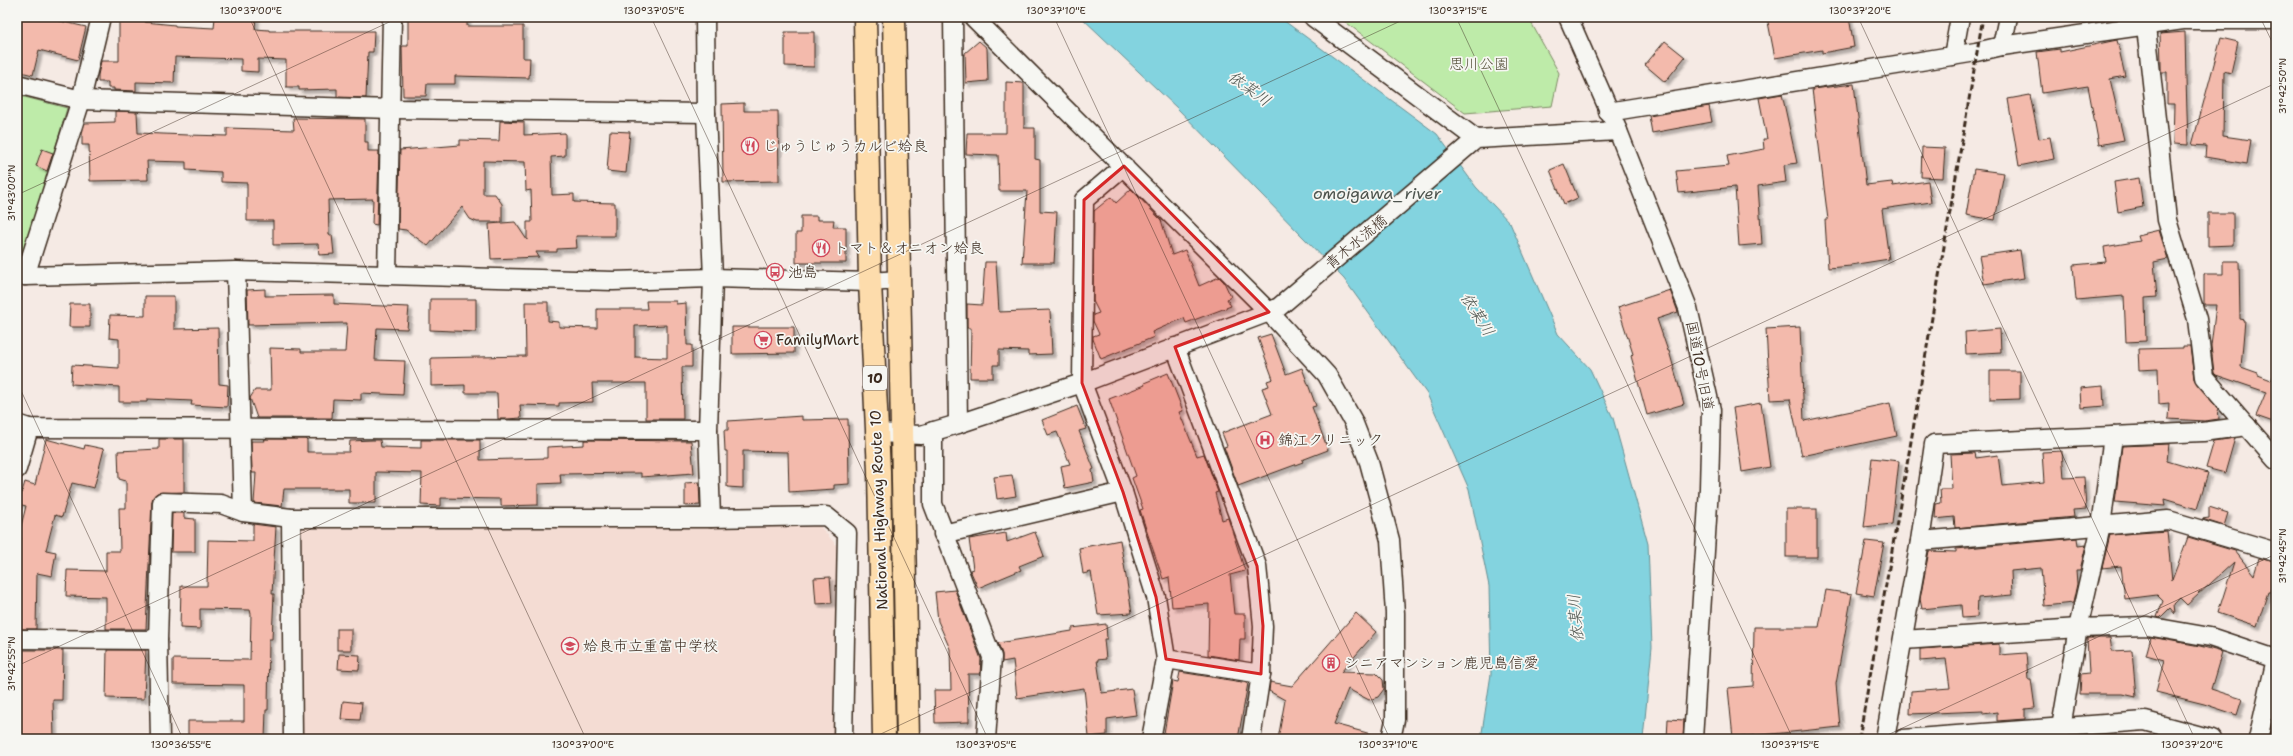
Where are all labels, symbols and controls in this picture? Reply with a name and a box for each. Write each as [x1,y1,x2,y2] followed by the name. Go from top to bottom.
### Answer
[220,4,282,17] text: 130°37'00"E
[623,4,685,17] text: 130°37'05"E
[1026,4,1086,17] text: 130°37'10"E
[1429,4,1487,17] text: 130°37'15"E
[1829,4,1891,17] text: 130°37'20"E
[1449,54,1509,74] park label: 思川公園
[2276,58,2289,114] text: 31°42'50"N
[1224,66,1275,111] water label: 依某川
[740,136,760,156] restaurant icon: じゅうじゅうカルビ姶良
[763,136,927,156] place label: じゅうじゅうカルビ姶良
[5,165,18,221] text: 31°43'00"N
[1313,183,1441,204] water label: omoigawa_river
[1321,210,1391,274] street label: 青木水流橋
[811,238,831,258] restaurant icon: トマト＆オニオン姶良
[834,238,983,258] place label: トマト＆オニオン姶良
[765,262,785,282] bus stop icon: 池島
[788,262,818,282] place label: 池島
[1456,288,1499,340] water label: 依某川
[1681,319,1719,413] street label: 国道10号旧道
[753,330,773,350] supermarket icon: FamilyMart
[776,330,859,350] place label: FamilyMart
[863,366,887,390] road number: 10
[866,410,892,610] street label: National Highway Route 10
[1255,430,1275,450] hospital icon: 錦江クリニック
[1278,430,1383,450] place label: 錦江クリニック
[2276,528,2289,584] text: 31°42'45"N
[1563,593,1588,643] water label: 依某川
[5,636,18,692] text: 31°42'55"N
[560,636,580,656] school or university icon: 姶良市立重富中学校
[583,636,718,656] place label: 姶良市立重富中学校
[1321,653,1341,673] building icon: シニアマンション鹿児島信愛
[1344,653,1538,673] place label: シニアマンション鹿児島信愛
[151,738,211,751] text: 130°36'55"E
[552,738,614,751] text: 130°37'00"E
[955,738,1017,751] text: 130°37'05"E
[1358,738,1418,751] text: 130°37'10"E
[1761,738,1819,751] text: 130°37'15"E
[2161,738,2223,751] text: 130°37'20"E

